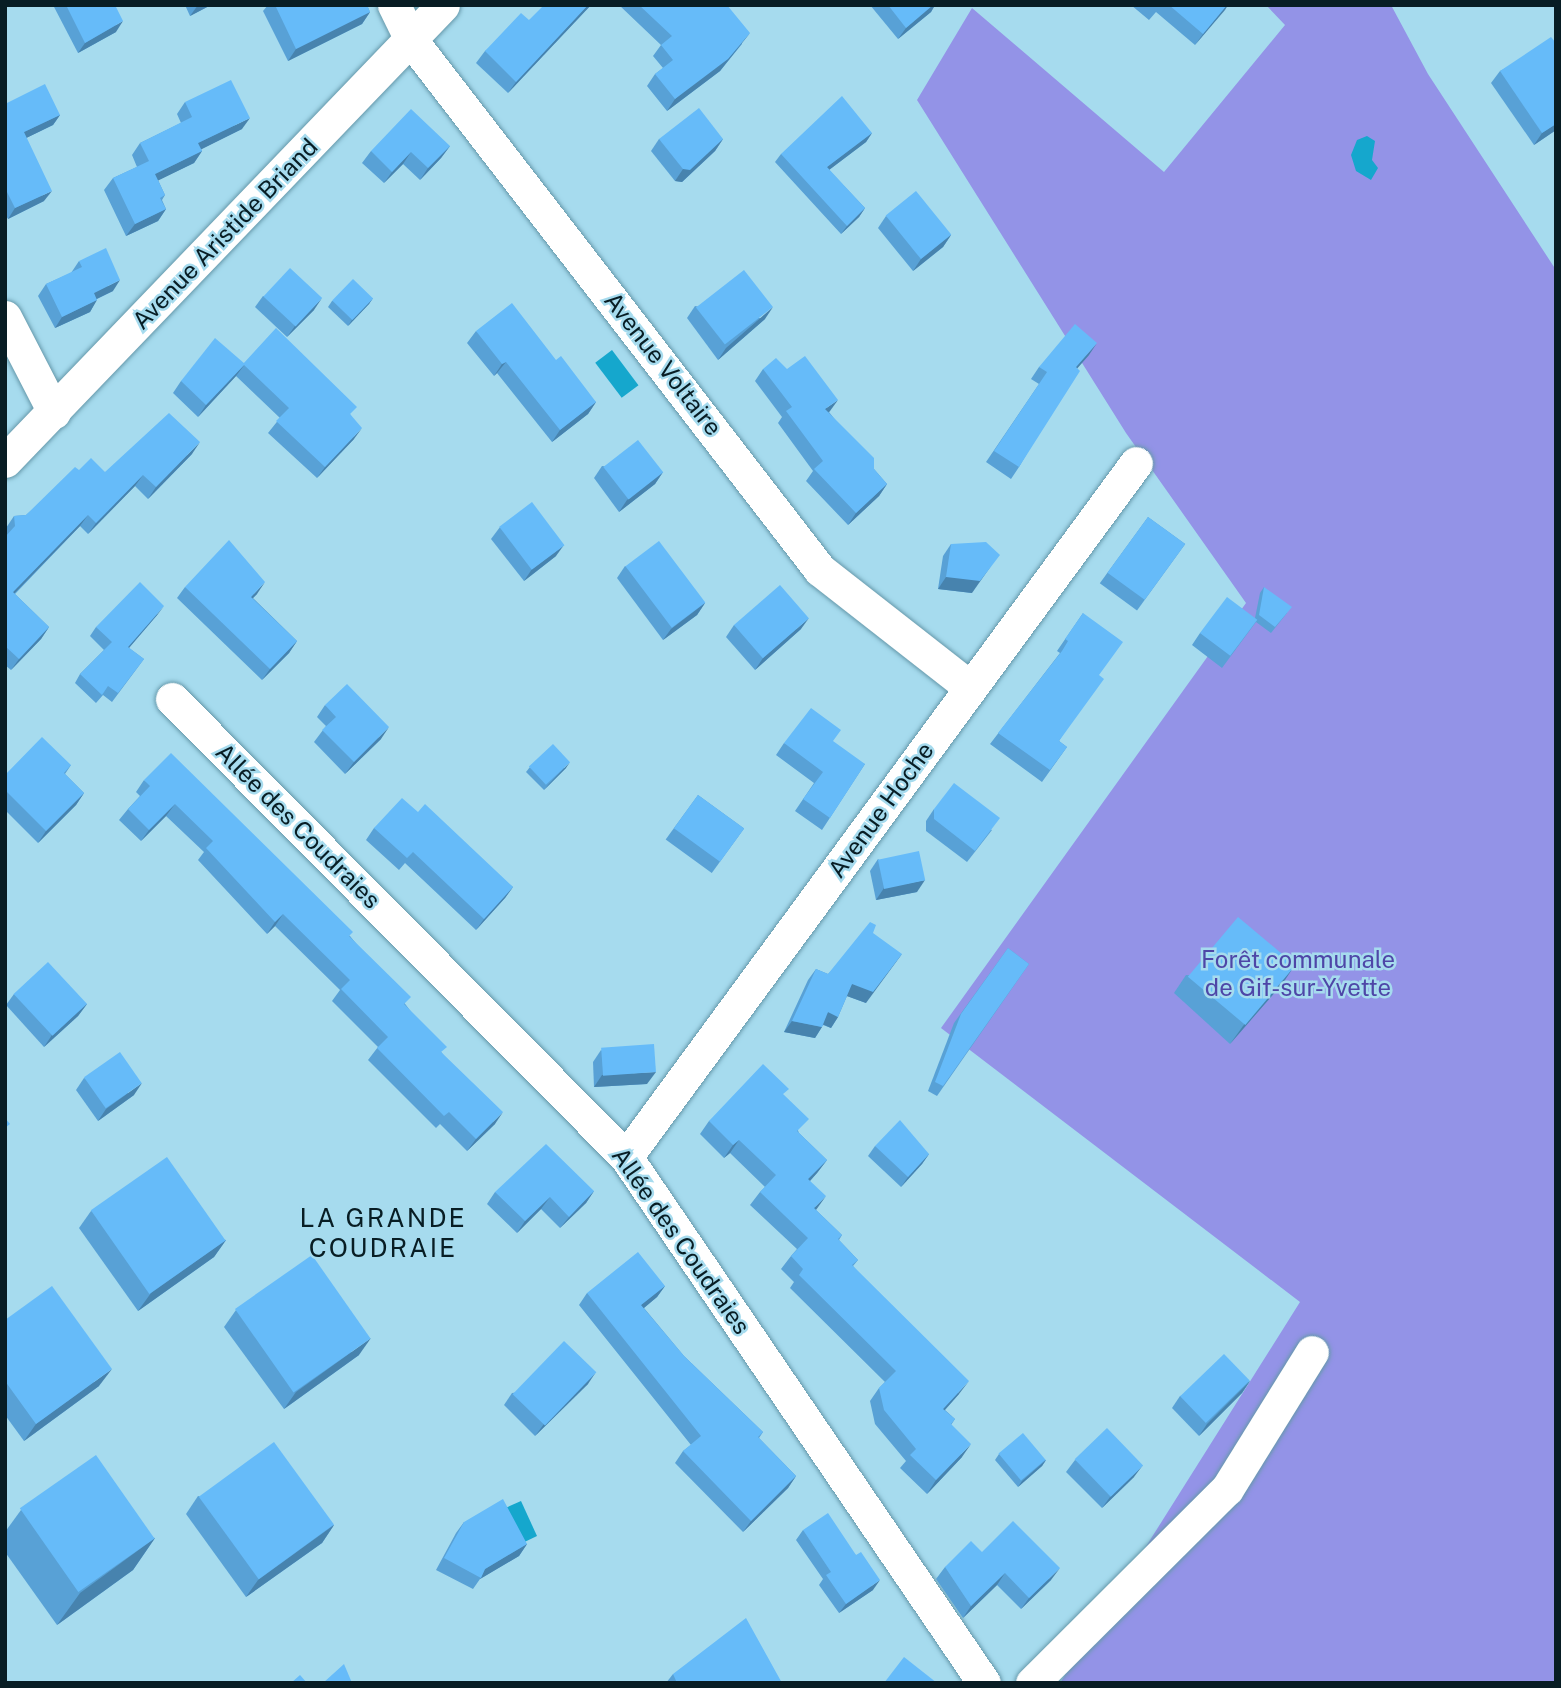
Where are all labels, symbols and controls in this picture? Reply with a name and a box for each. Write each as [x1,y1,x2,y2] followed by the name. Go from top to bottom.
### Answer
[126,133,324,335] street label: Avenue Aristide Briand
[598,286,728,442] street label: Avenue Voltaire
[209,737,387,915] street label: Allée des Coudraies
[822,737,940,883] street label: Avenue Hoche
[1201,946,1395,1002] park label: Forêt communale de Gif-sur-Yvette
[606,1142,756,1340] street label: Allée des Coudraies
[301,1202,465,1264] district label: LA GRANDE COUDRAIE

